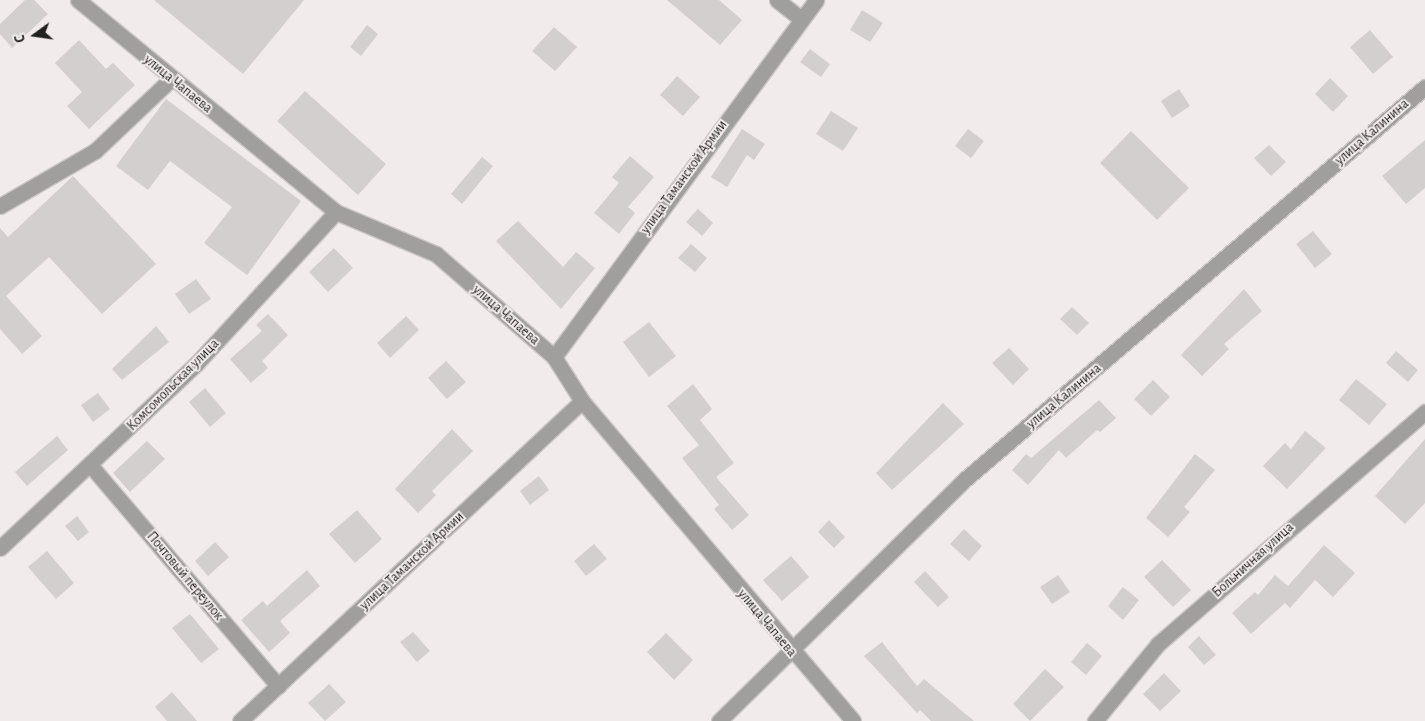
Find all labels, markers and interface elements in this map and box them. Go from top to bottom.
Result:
north arrow [10,10,60,60]
text: С [13,33,28,44]
street label: улица Чапаева [141,51,215,117]
street label: улица Калинина [1332,95,1412,169]
street label: улица Таманской Армии [637,117,731,237]
street label: улица Чапаева [469,281,543,349]
street label: Комсомольская улица [124,336,222,434]
street label: улица Калинина [1023,360,1105,432]
street label: улица Таманской Армии [356,508,468,614]
street label: Больничная улица [1209,519,1297,601]
street label: Почтовый переулок [143,528,227,624]
street label: улица Чапаева [734,586,800,660]

